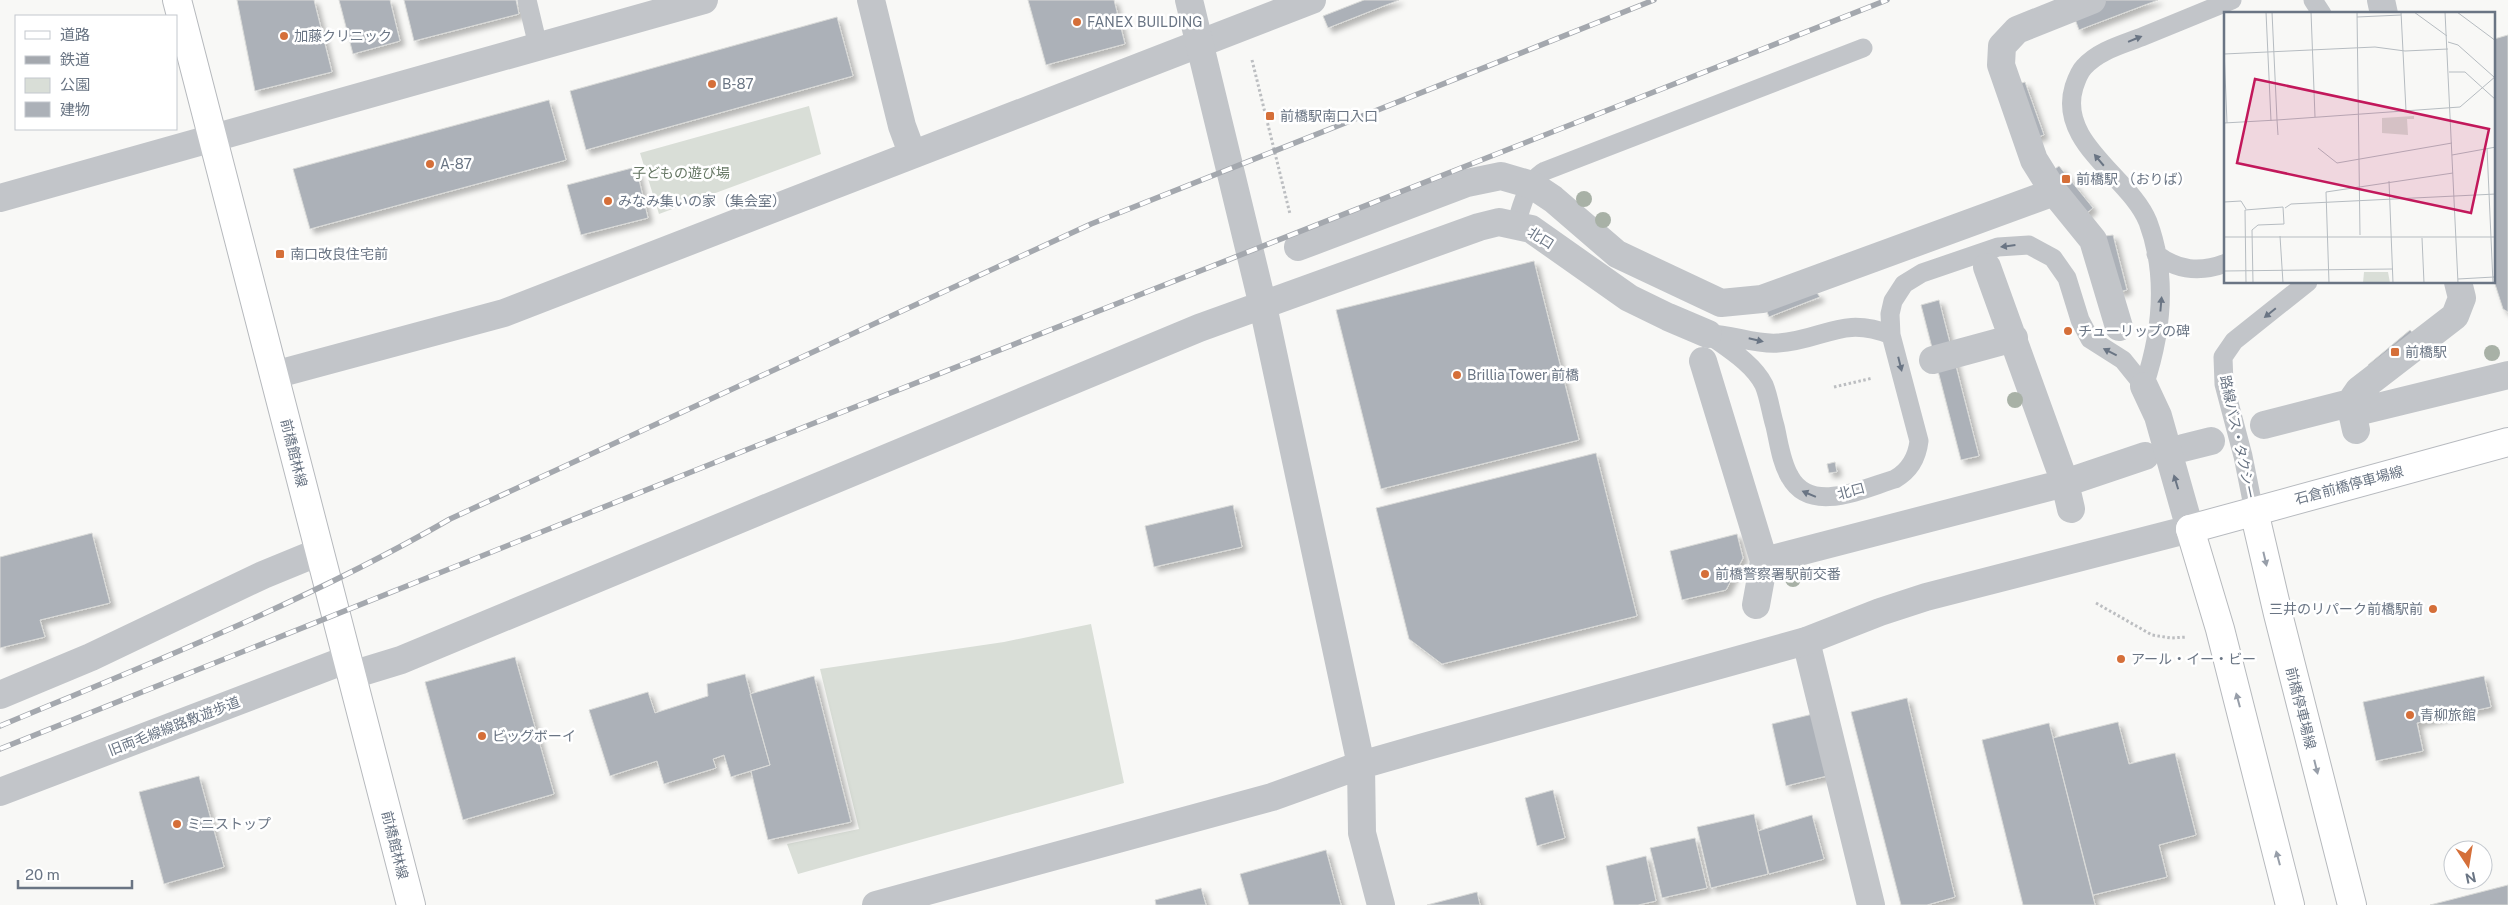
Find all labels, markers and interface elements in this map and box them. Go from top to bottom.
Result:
inset map [2224,12,2496,284]
place label: FANEX BUILDING [1087,14,1203,30]
legend [15,15,178,130]
marker: FANEX BUILDING [1071,16,1083,28]
text: 道路 [60,26,90,43]
place label: 加藤クリニック [294,28,392,44]
marker: 加藤クリニック [278,30,290,42]
one-way arrow [2128,35,2143,42]
text: 鉄道 [60,51,90,68]
text: 公園 [60,76,90,93]
place label: B-87 [722,76,754,92]
marker: B-87 [706,78,718,90]
text: 建物 [60,101,90,118]
place label: 前橋駅南口入口 [1280,108,1378,124]
marker: 前橋駅南口入口 [1264,110,1276,122]
one-way arrow [2093,154,2104,167]
place label: A-87 [440,156,472,172]
marker: A-87 [424,158,436,170]
park label: 子どもの遊び場 [632,165,730,181]
place label: 前橋駅 （おりば） [2076,171,2191,187]
marker: 前橋駅 （おりば） [2060,173,2072,185]
place label: みなみ集いの家（集会室） [618,193,786,209]
marker: みなみ集いの家（集会室） [602,195,614,207]
street label: 北口 [1525,224,1557,252]
one-way arrow [2000,242,2016,250]
place label: 南口改良住宅前 [290,246,388,262]
marker: 南口改良住宅前 [274,248,286,260]
one-way arrow [2157,296,2165,312]
one-way arrow [2263,308,2277,318]
place label: チューリップの碑 [2078,323,2190,339]
marker: チューリップの碑 [2062,325,2074,337]
one-way arrow [1749,337,1765,345]
place label: 前橋駅 [2405,344,2447,360]
marker: 前橋駅 [2389,346,2401,358]
one-way arrow [2103,348,2117,356]
one-way arrow [1896,357,1904,372]
place label: Brillia Tower 前橋 [1467,367,1579,383]
marker: Brillia Tower 前橋 [1451,369,1463,381]
street label: 路線バス・タクシー [2217,374,2259,500]
street label: 前橋館林線 [278,417,310,489]
street label: 石倉前橋停車場線 [2293,463,2405,507]
one-way arrow [2172,475,2180,490]
street label: 北口 [1835,480,1867,502]
one-way arrow [1802,489,1816,497]
one-way arrow [2261,551,2269,566]
place label: 前橋警察署駅前交番 [1715,566,1841,582]
marker: 前橋警察署駅前交番 [1699,568,1711,580]
place label: 三井のリパーク前橋駅前 [2269,601,2423,617]
marker: 三井のリパーク前橋駅前 [2427,603,2439,615]
place label: アール・イー・ビー [2131,651,2256,667]
marker: アール・イー・ビー [2115,653,2127,665]
street label: 前橋停車場線 [2283,665,2319,751]
street label: 旧両毛線線路敷遊歩道 [106,693,242,759]
one-way arrow [2233,693,2241,708]
place label: 青柳旅館 [2420,707,2476,723]
marker: 青柳旅館 [2404,709,2416,721]
place label: ビッグボーイ [492,728,576,744]
marker: ビッグボーイ [476,730,488,742]
one-way arrow [2312,760,2320,775]
street label: 前橋館林線 [379,809,411,881]
place label: ミニストップ [187,816,271,832]
marker: ミニストップ [171,818,183,830]
north arrow [2443,840,2493,890]
one-way arrow [2274,850,2282,865]
scale bar [18,858,131,890]
text: 20 m [25,866,60,883]
text: N [2464,869,2478,887]

